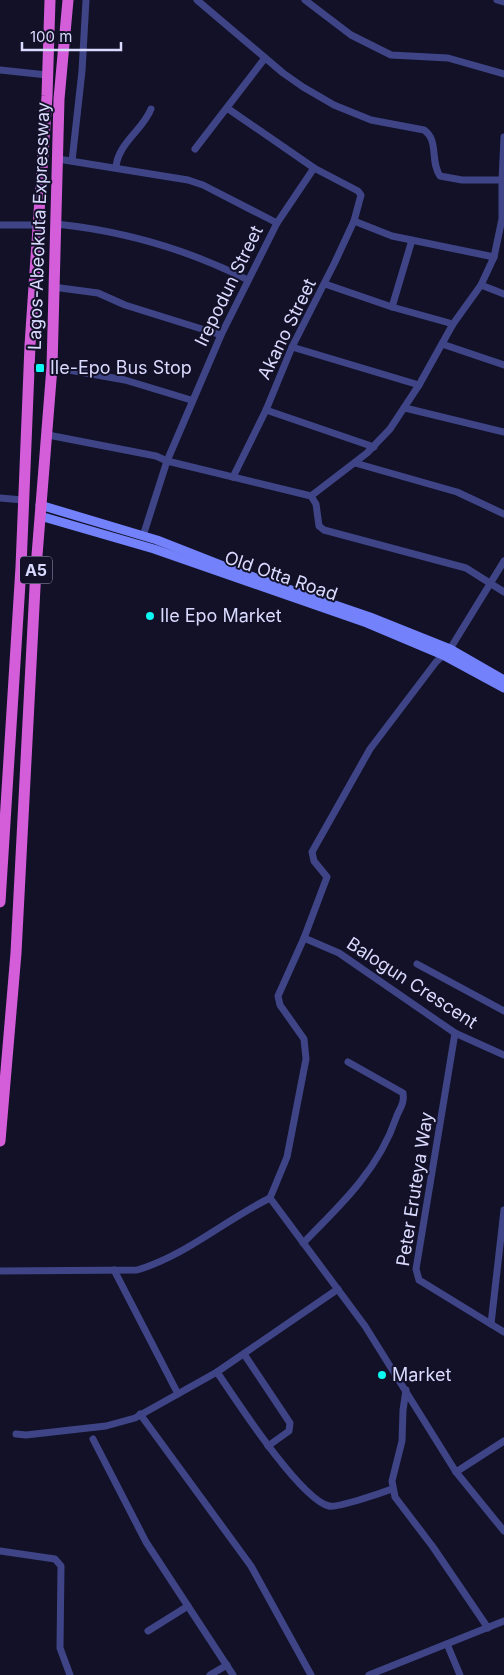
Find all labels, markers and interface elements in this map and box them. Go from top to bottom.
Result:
scale bar [22,20,121,52]
text: 100 m [30,27,72,46]
street label: Lagos-Abeokuta Expressway [24,102,53,350]
street label: Irepodun Street [190,222,267,350]
street label: Akano Street [253,275,320,383]
place label: Ile-Epo Bus Stop [50,357,192,378]
marker: Ile-Epo Bus Stop [34,362,46,374]
street label: Old Otta Road [222,546,340,605]
road number: A5 [20,556,52,584]
place label: Ile Epo Market [160,605,282,626]
marker: Ile Epo Market [144,610,156,622]
street label: Balogun Crescent [343,933,482,1033]
street label: Peter Eruteya Way [392,1110,437,1268]
place label: Market [392,1364,451,1385]
marker: Market [376,1369,388,1381]

